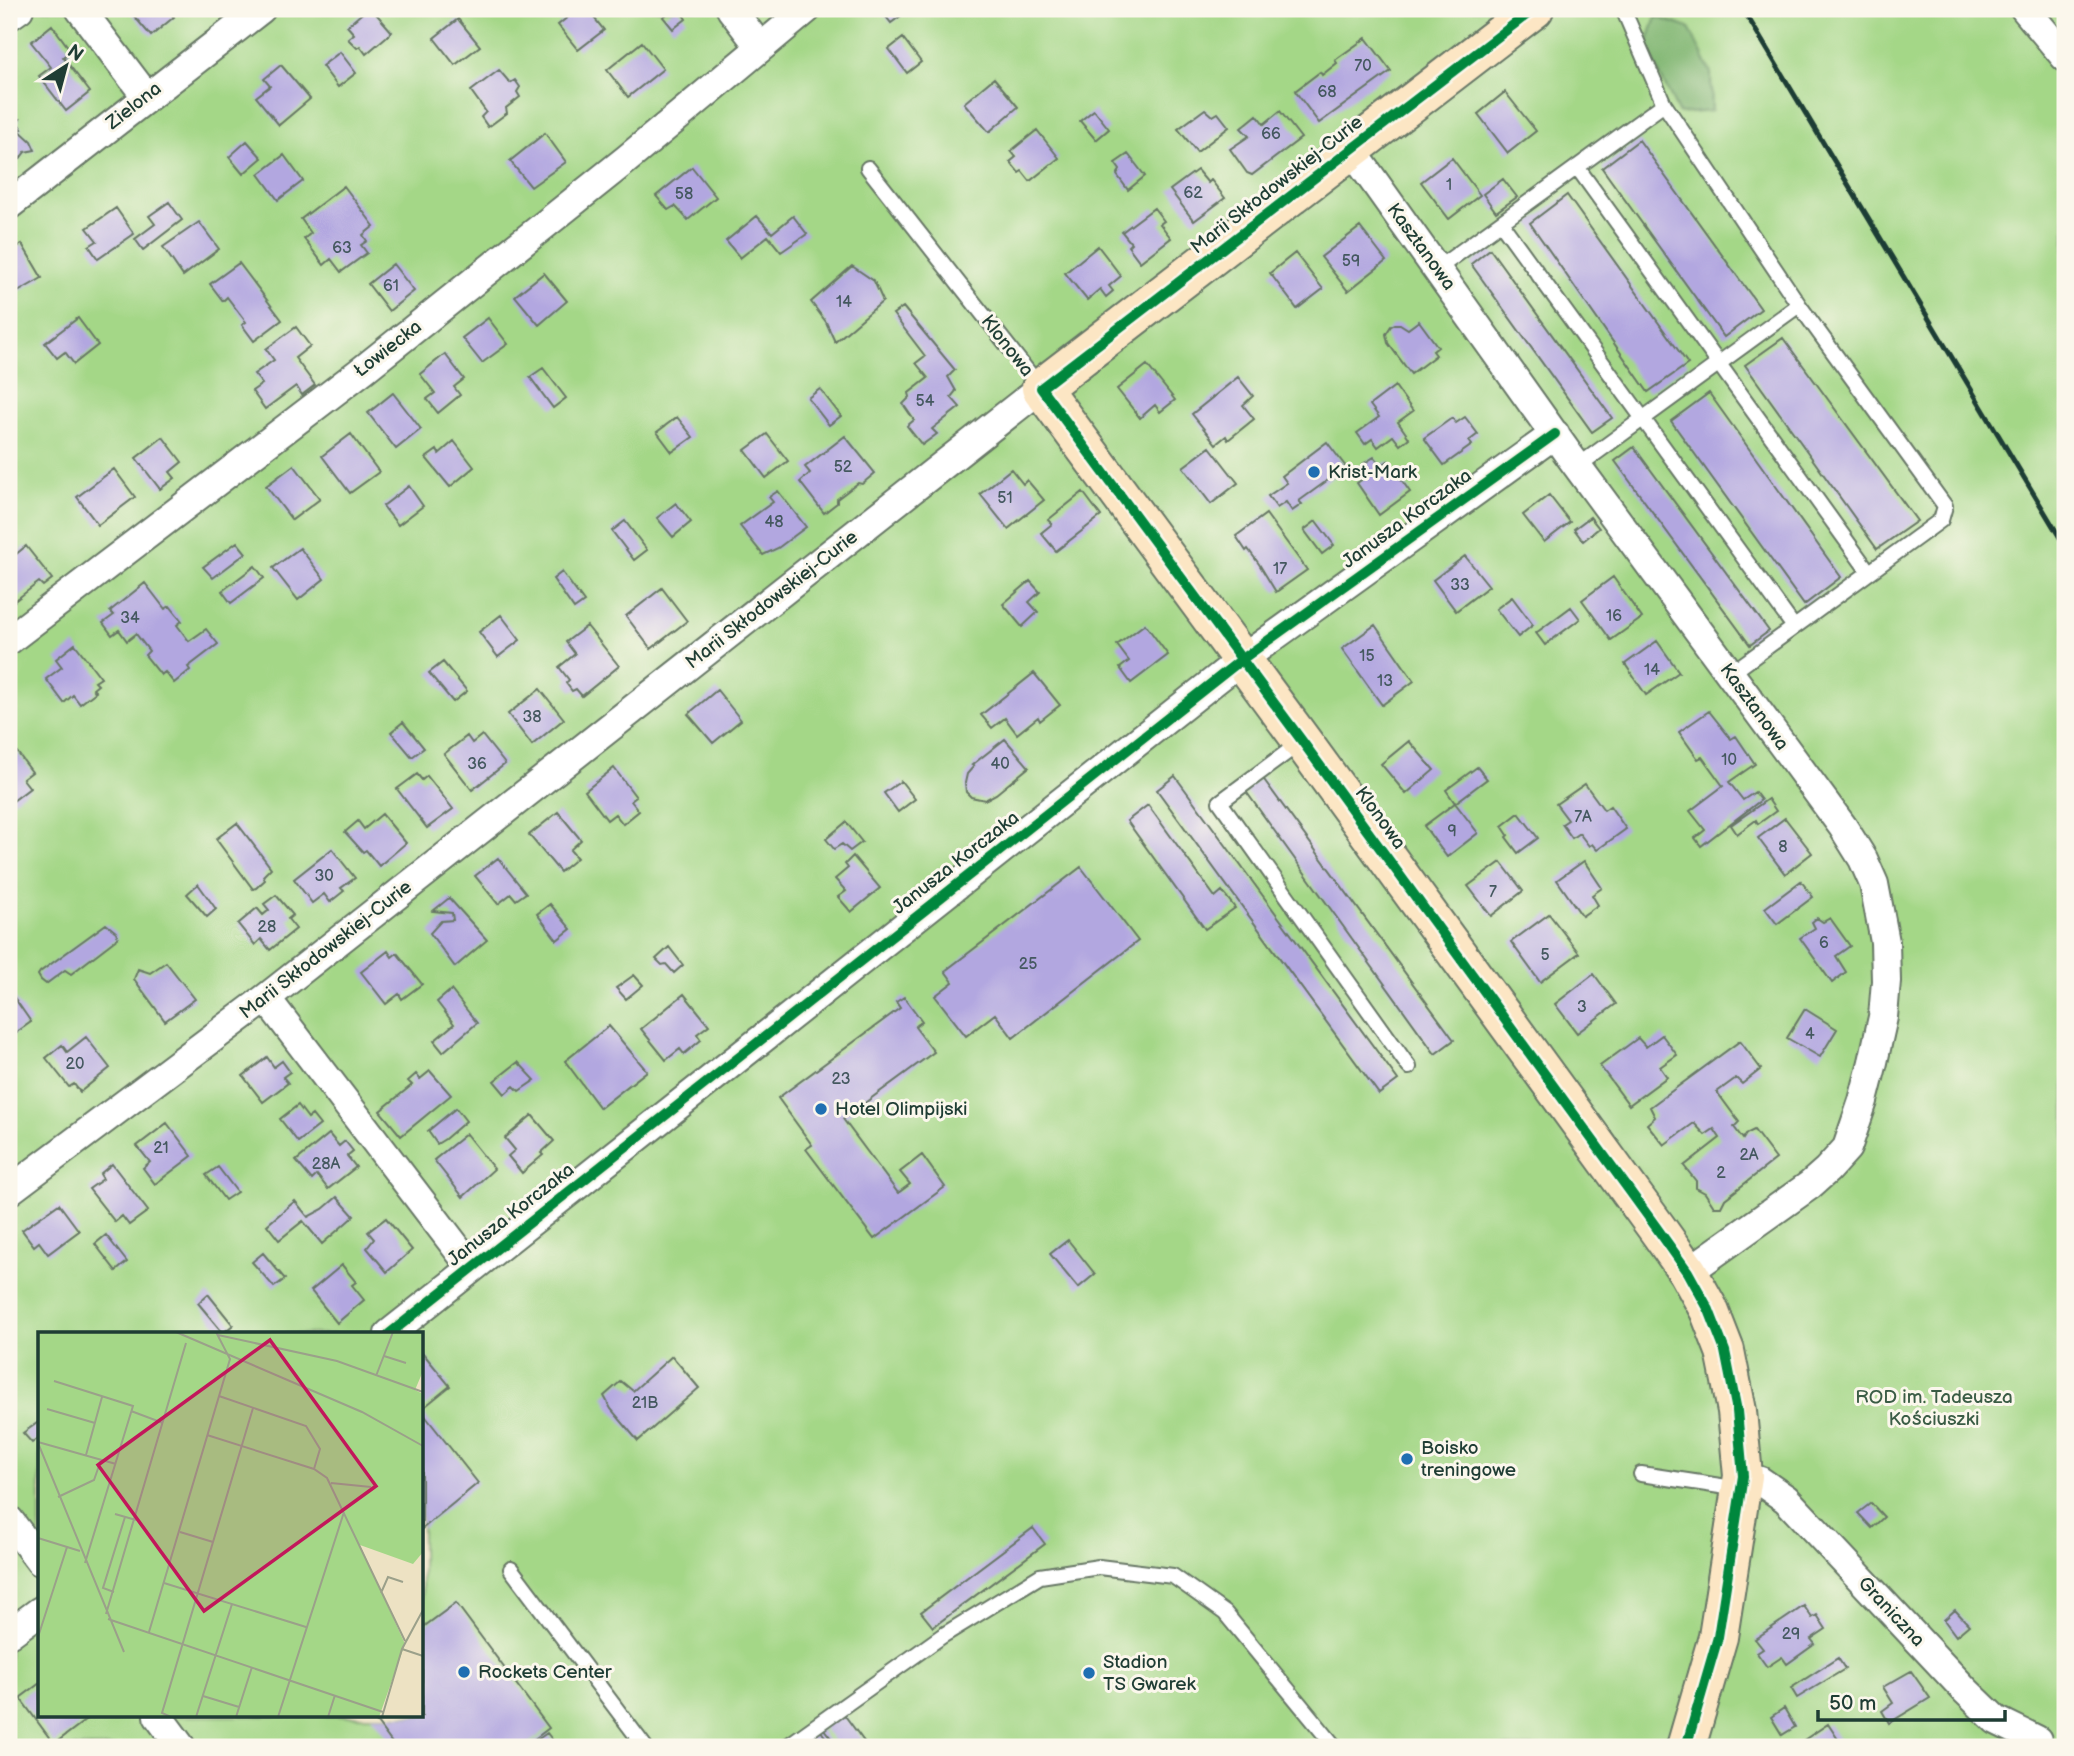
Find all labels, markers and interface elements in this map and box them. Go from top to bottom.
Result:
north arrow [32,32,102,102]
text: N [63,40,88,67]
house number: 70 [1354,57,1372,76]
street label: Zielona [101,77,166,135]
house number: 68 [1317,83,1337,102]
street label: Marii Skłodowskiej-Curie [1186,111,1368,259]
house number: 66 [1261,125,1281,144]
house number: 1 [1446,176,1452,195]
house number: 62 [1183,184,1203,203]
house number: 58 [675,185,693,204]
street label: Kasztanowa [1382,199,1460,295]
house number: 63 [332,239,352,258]
house number: 59 [1342,252,1360,271]
house number: 61 [383,277,399,296]
house number: 14 [836,293,852,312]
street label: Klonowa [976,311,1038,381]
street label: Łowiecka [350,315,426,383]
house number: 54 [916,392,935,411]
house number: 52 [834,458,853,477]
place label: Krist-Mark [1328,461,1418,484]
marker: Krist-Mark [1306,464,1322,480]
street label: Janusza Korczaka [1338,464,1476,574]
house number: 51 [997,489,1013,508]
house number: 48 [764,513,784,532]
street label: Marii Skłodowskiej-Curie [681,526,863,674]
house number: 17 [1273,560,1287,579]
house number: 33 [1450,576,1470,595]
house number: 16 [1606,607,1622,626]
house number: 34 [120,609,140,628]
house number: 15 [1359,647,1375,666]
street label: Kasztanowa [1715,659,1793,755]
house number: 14 [1644,661,1660,680]
house number: 13 [1377,672,1393,691]
house number: 38 [522,708,542,727]
house number: 10 [1721,751,1737,770]
house number: 36 [467,755,487,774]
house number: 40 [990,755,1010,774]
street label: Klonowa [1350,782,1410,854]
street label: Janusza Korczaka [888,806,1024,920]
house number: 7A [1574,808,1592,827]
house number: 9 [1447,822,1457,841]
house number: 8 [1778,838,1788,857]
house number: 30 [314,867,334,886]
street label: Marii Skłodowskiej-Curie [235,876,417,1024]
house number: 7 [1489,883,1497,902]
house number: 28 [258,918,276,937]
house number: 6 [1819,934,1829,953]
house number: 5 [1540,946,1550,965]
house number: 25 [1019,955,1037,974]
house number: 3 [1577,998,1587,1017]
house number: 4 [1805,1025,1815,1044]
house number: 20 [66,1055,84,1074]
house number: 23 [832,1070,851,1089]
place label: Hotel Olimpijski [835,1098,967,1121]
marker: Hotel Olimpijski [813,1101,829,1117]
house number: 21 [153,1139,169,1158]
house number: 2A [1739,1146,1759,1165]
house number: 28A [312,1155,340,1174]
street label: Janusza Korczaka [443,1158,579,1272]
house number: 2 [1716,1164,1726,1183]
inset map [38,1332,424,1718]
park label: ROD im. Tadeusza Kościuszki [1855,1386,2013,1431]
house number: 21B [632,1394,658,1413]
place label: Boisko treningowe [1421,1437,1516,1482]
marker: Boisko treningowe [1399,1451,1415,1467]
street label: Graniczna [1853,1572,1929,1652]
house number: 29 [1782,1625,1800,1644]
place label: Stadion TS Gwarek [1103,1651,1196,1696]
place label: Rockets Center [478,1661,613,1684]
marker: Rockets Center [456,1664,472,1680]
marker: Stadion TS Gwarek [1081,1665,1097,1681]
scale bar [1818,1679,2006,1723]
text: 50 m [1829,1691,1876,1716]

